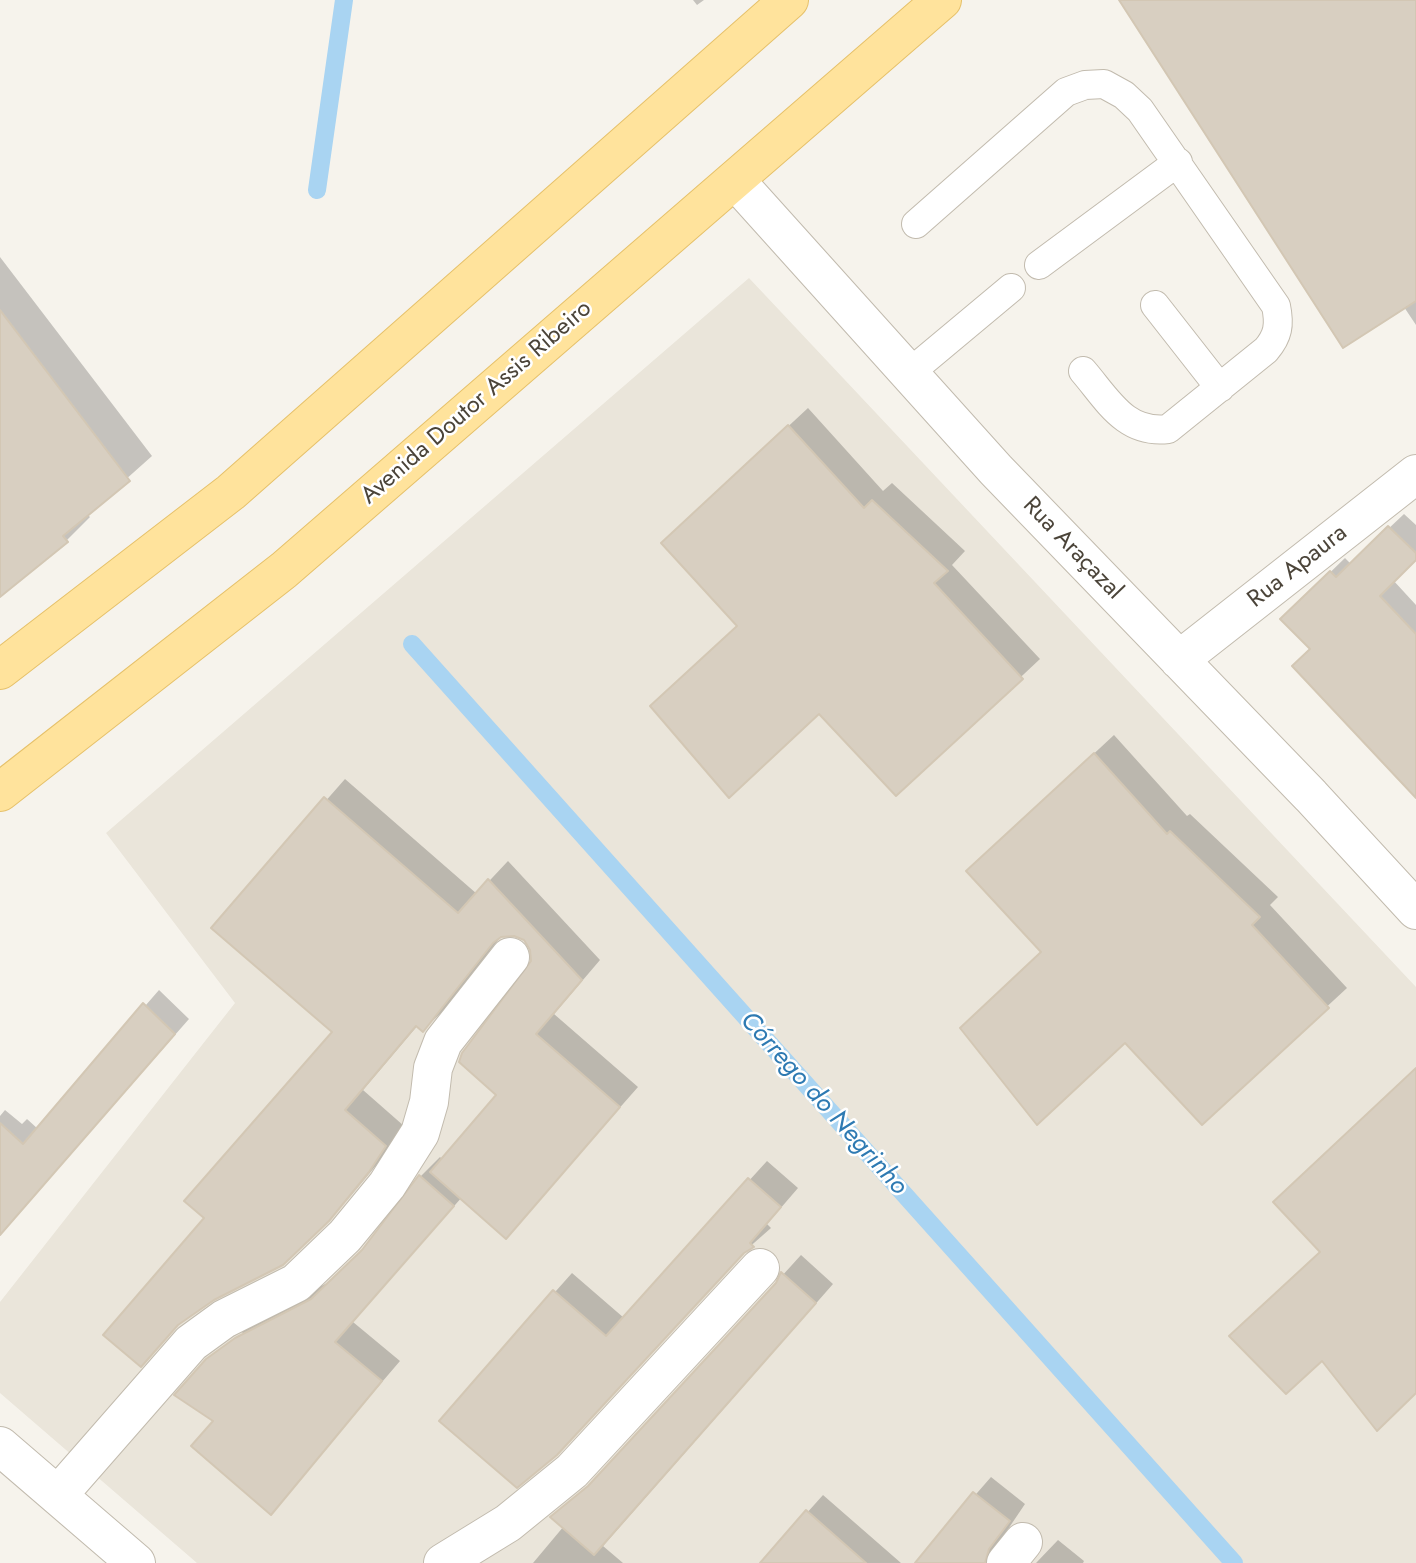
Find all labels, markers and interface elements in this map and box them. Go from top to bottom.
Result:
street label: Avenida Doutor Assis Ribeiro [356,295,598,511]
street label: Rua Araçazal [1016,492,1128,606]
street label: Rua Apaura [1243,519,1353,615]
water label: Córrego do Negrinho [733,1006,913,1202]

